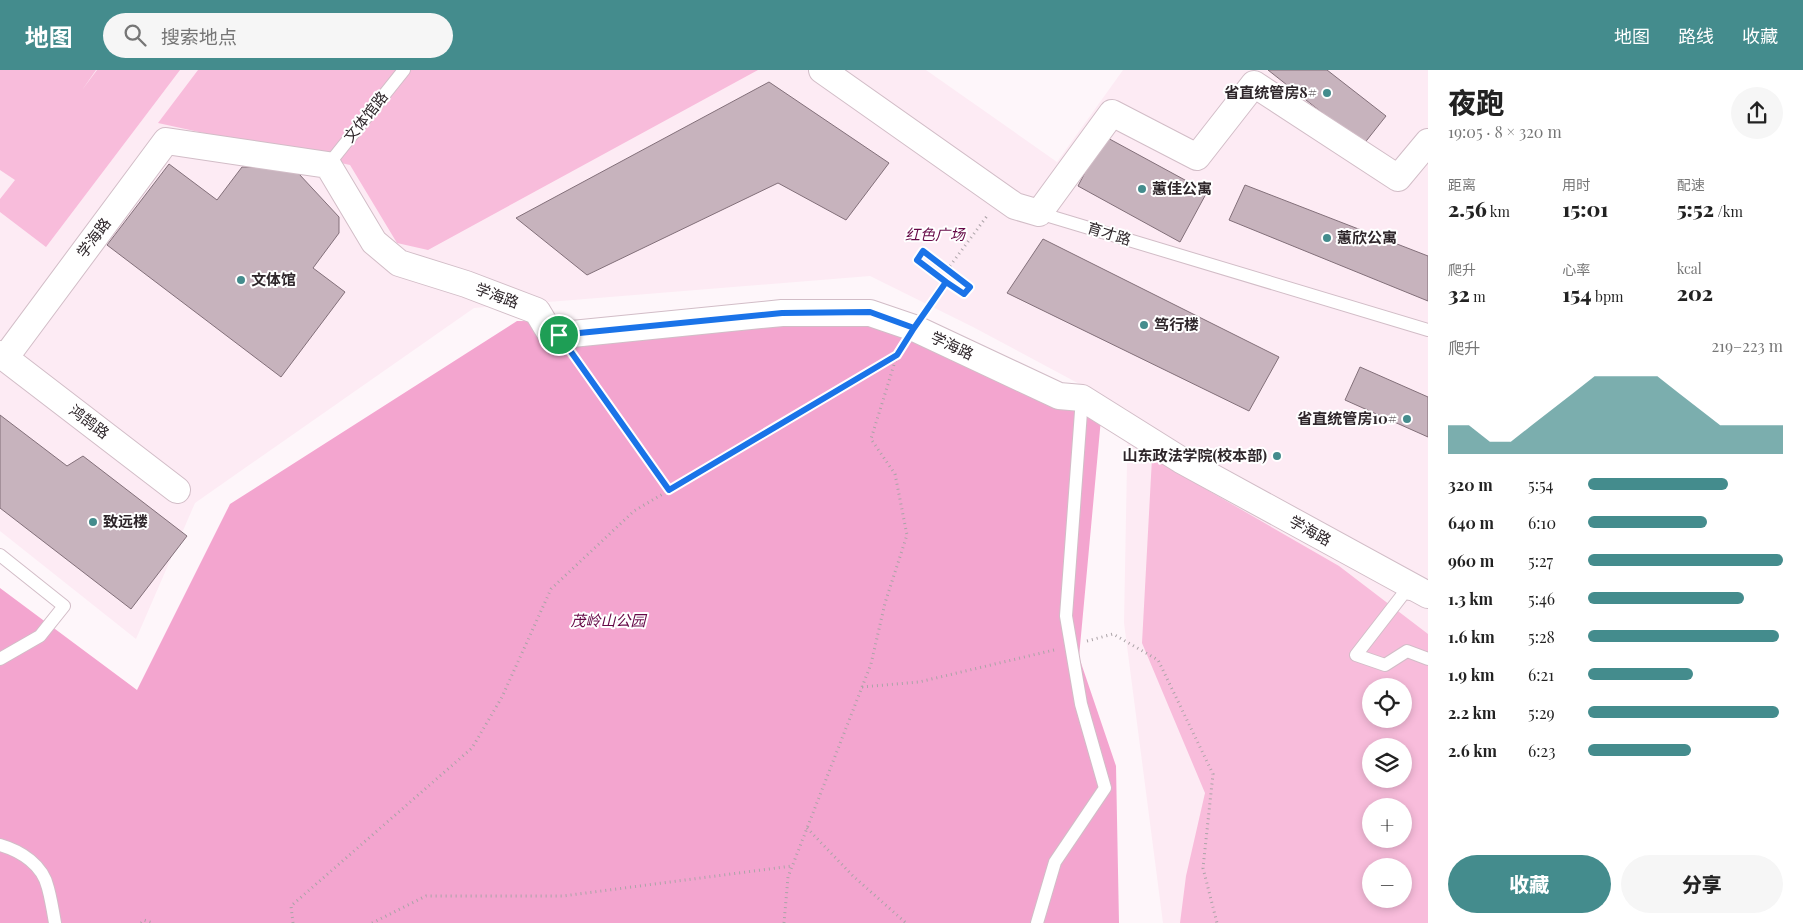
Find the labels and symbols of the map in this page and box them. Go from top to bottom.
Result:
place label: 省直统管房8# [1224,82,1317,102]
street label: 文体馆路 [339,87,392,146]
marker: 省直统管房8# [1321,87,1333,99]
place label: 蕙佳公寓 [1152,178,1212,198]
marker: 蕙佳公寓 [1136,183,1148,195]
street label: 学海路 [72,213,115,261]
street label: 育才路 [1085,217,1134,249]
park label: 红色广场 [905,224,967,244]
place label: 蕙欣公寓 [1337,227,1397,247]
marker: 蕙欣公寓 [1321,232,1333,244]
place label: 文体馆 [251,269,296,289]
marker: 文体馆 [235,274,247,286]
street label: 学海路 [473,278,522,312]
pin [538,314,580,356]
place label: 笃行楼 [1154,314,1199,334]
marker: 笃行楼 [1138,319,1150,331]
street label: 学海路 [928,327,977,364]
street label: 鸿鹄路 [66,400,114,443]
place label: 省直统管房10# [1297,408,1397,428]
marker: 省直统管房10# [1401,413,1413,425]
place label: 山东政法学院(校本部) [1122,445,1267,465]
marker: 山东政法学院(校本部) [1271,450,1283,462]
street label: 学海路 [1286,510,1335,550]
place label: 致远楼 [103,511,148,531]
marker: 致远楼 [87,516,99,528]
park label: 茂岭山公园 [570,610,647,630]

